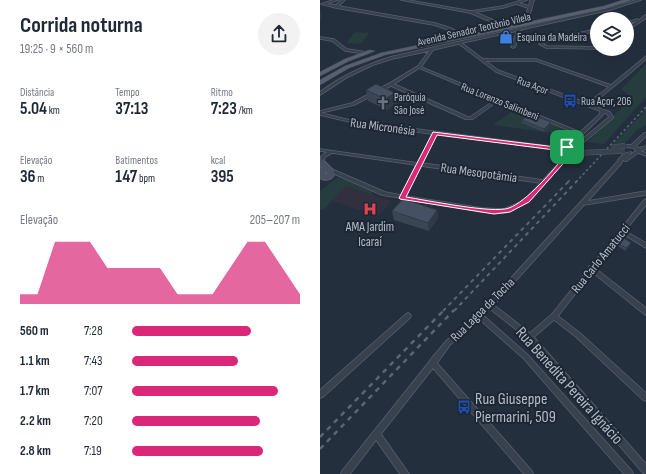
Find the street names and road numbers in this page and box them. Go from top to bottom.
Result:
street label: Avenida Senador Teotônio Vilela [415,10,532,49]
street label: Rua Açor [515,74,550,97]
street label: Rua Lorenzo Salimbeni [459,80,540,123]
street label: Rua Micronésia [349,115,416,139]
street label: Rua Mesopotâmia [440,160,518,186]
street label: Rua Carlo Amatucci [568,221,634,297]
street label: Rua Lagoa da Tocha [447,274,518,345]
street label: Rua Benedita Pereira Ignácio [511,323,627,449]

